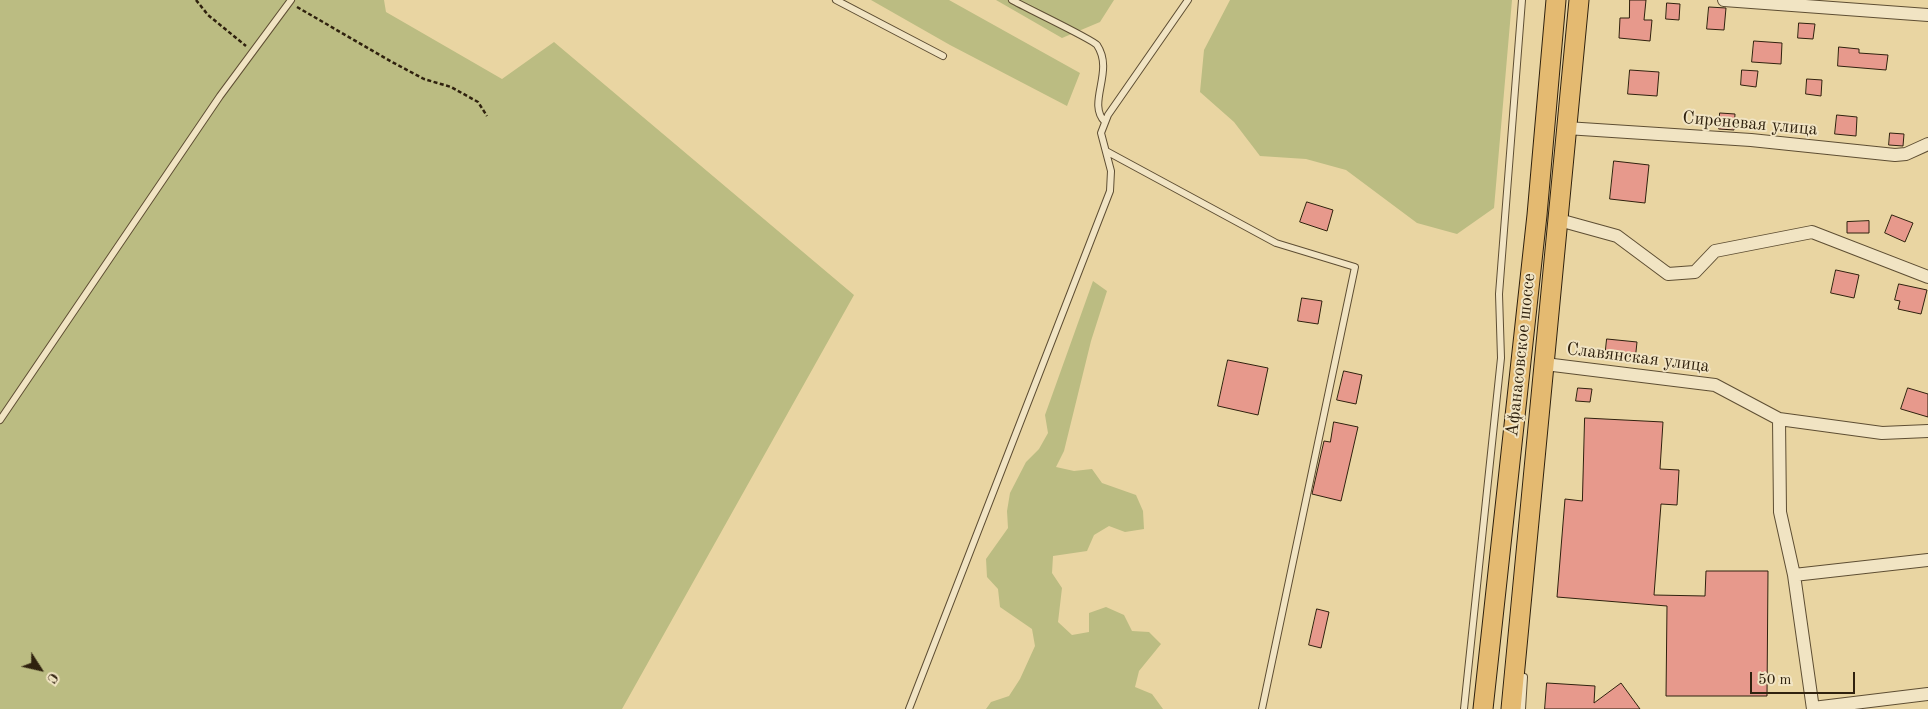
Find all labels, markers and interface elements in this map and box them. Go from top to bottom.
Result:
street label: Сиреневая улица [1682,107,1818,141]
street label: Афанасовское шоссе [1502,272,1540,438]
street label: Славянская улица [1565,338,1711,378]
north arrow [15,644,65,694]
scale bar [1753,662,1858,694]
text: С [44,670,61,685]
text: 50 m [1758,673,1792,688]

